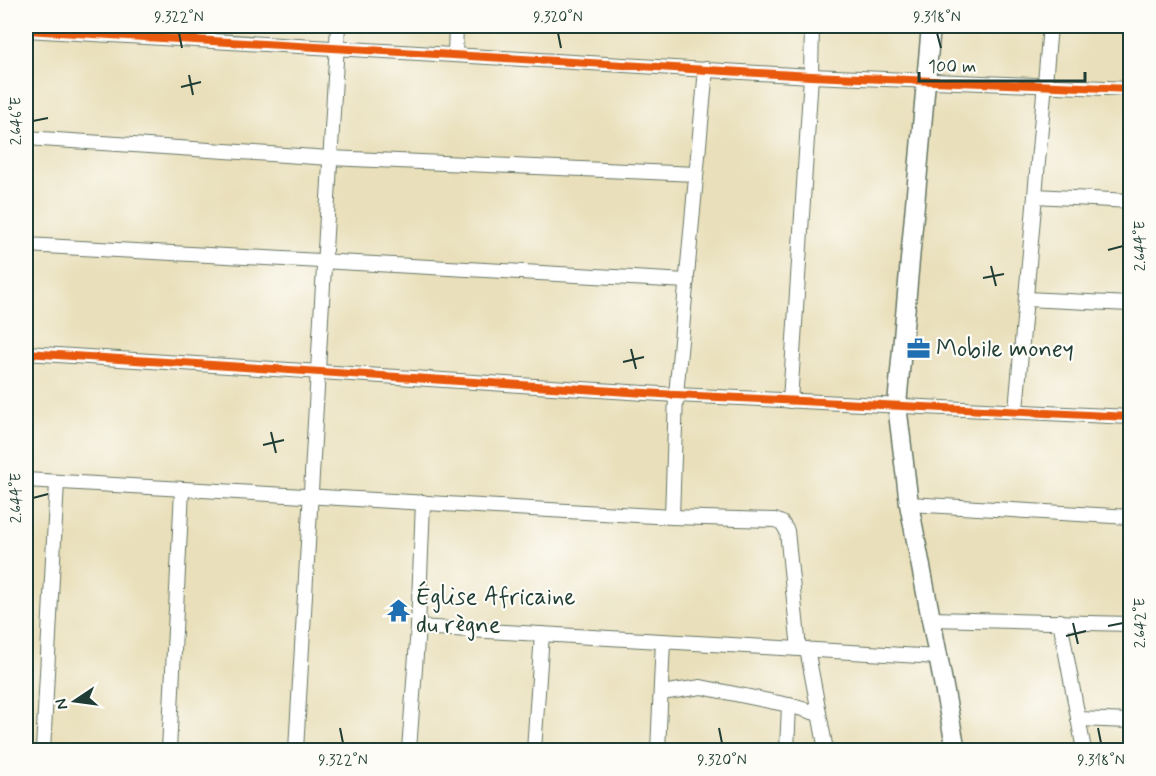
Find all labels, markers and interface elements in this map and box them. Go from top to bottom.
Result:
text: 9.322°N [154,8,204,28]
text: 9.320°N [533,8,583,28]
text: 9.318°N [913,8,961,28]
scale bar [919,45,1086,83]
text: 100 m [928,55,976,79]
text: 2.646°E [7,96,27,145]
text: 2.644°E [1131,221,1151,271]
place label: Mobile money [936,334,1074,365]
office icon: Mobile money [905,335,931,361]
text: 2.644°E [7,473,27,523]
place label: Église Africaine du règne [416,580,576,641]
temple icon: Église Africaine du règne [385,597,411,623]
text: 2.642°E [1131,598,1151,648]
north arrow [45,671,105,731]
text: N [50,696,73,712]
text: 9.322°N [318,751,368,771]
text: 9.320°N [697,751,747,771]
text: 9.318°N [1077,751,1125,771]

